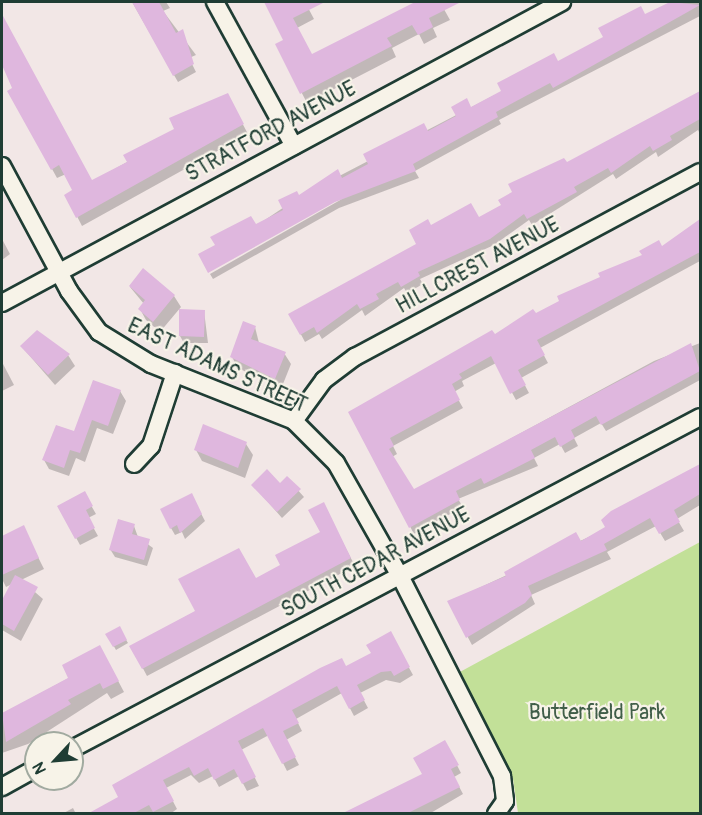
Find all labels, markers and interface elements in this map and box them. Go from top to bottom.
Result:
street label: STRATFORD AVENUE [181,76,361,188]
street label: HILLCREST AVENUE [392,212,564,320]
street label: EAST ADAMS STREET [123,313,311,419]
street label: SOUTH CEDAR AVENUE [277,503,475,623]
park label: Butterfield Park [529,700,665,726]
north arrow [24,731,84,791]
text: N [28,759,51,777]

